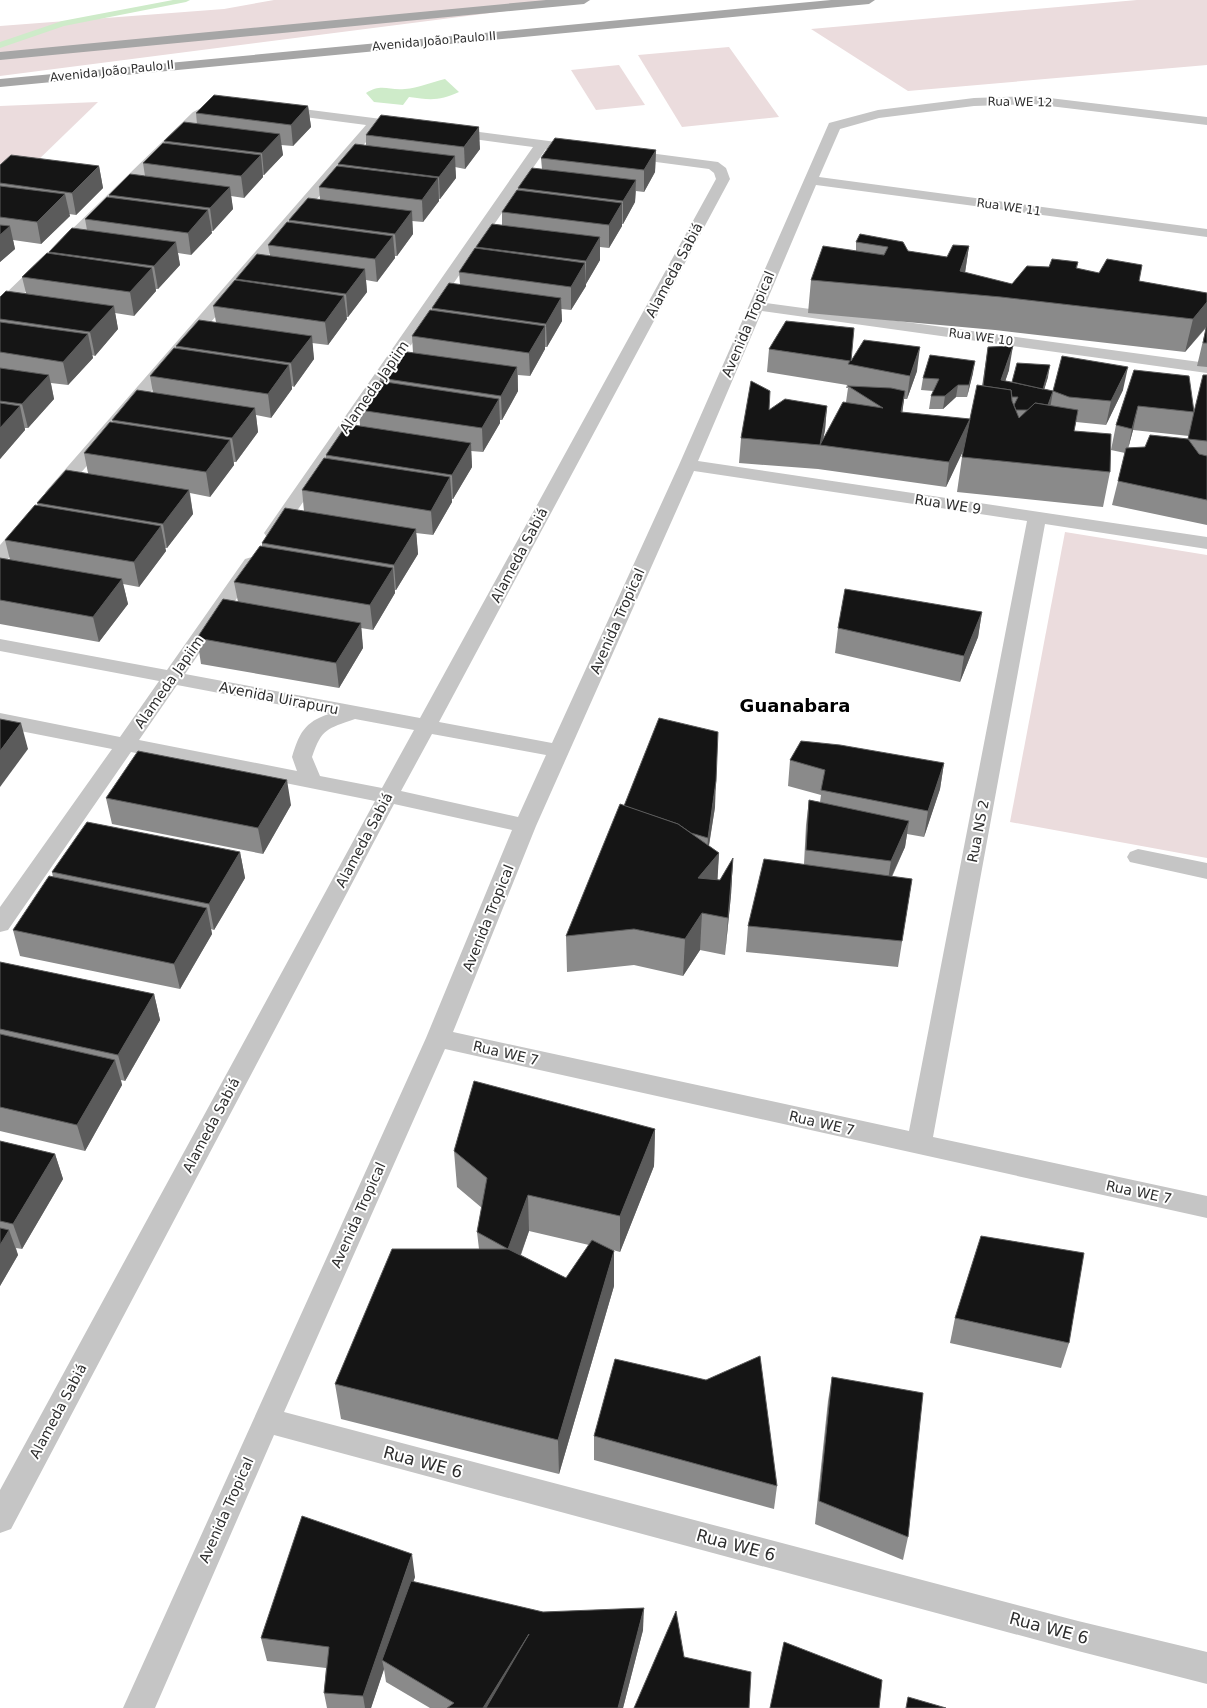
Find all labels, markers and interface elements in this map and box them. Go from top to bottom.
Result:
street label: Avenida João Paulo II [371,29,497,53]
street label: Avenida João Paulo II [49,58,175,84]
street label: Rua WE 12 [987,94,1053,110]
street label: Rua WE 11 [976,196,1042,218]
street label: Alameda Sabiá [642,220,706,320]
street label: Avenida Tropical [718,268,778,380]
street label: Rua WE 10 [948,326,1014,348]
street label: Alameda Japiim [336,338,412,436]
street label: Rua WE 9 [914,491,982,517]
street label: Alameda Sabiá [487,505,551,605]
street label: Avenida Tropical [587,566,647,676]
street label: Alameda Japiim [131,633,207,731]
street label: Avenida Uirapuru [218,679,340,717]
district label: Guanabara [740,695,850,716]
street label: Alameda Sabiá [332,790,396,890]
street label: Rua NS 2 [964,798,992,864]
street label: Avenida Tropical [459,862,517,974]
street label: Rua WE 7 [472,1038,540,1068]
street label: Alameda Sabiá [179,1075,243,1175]
street label: Rua WE 7 [788,1108,856,1138]
street label: Avenida Tropical [328,1160,388,1270]
street label: Rua WE 7 [1105,1177,1173,1207]
street label: Alameda Sabiá [26,1361,90,1461]
street label: Rua WE 6 [381,1442,465,1482]
street label: Avenida Tropical [196,1455,256,1565]
street label: Rua WE 6 [694,1525,778,1565]
street label: Rua WE 6 [1007,1608,1091,1648]

